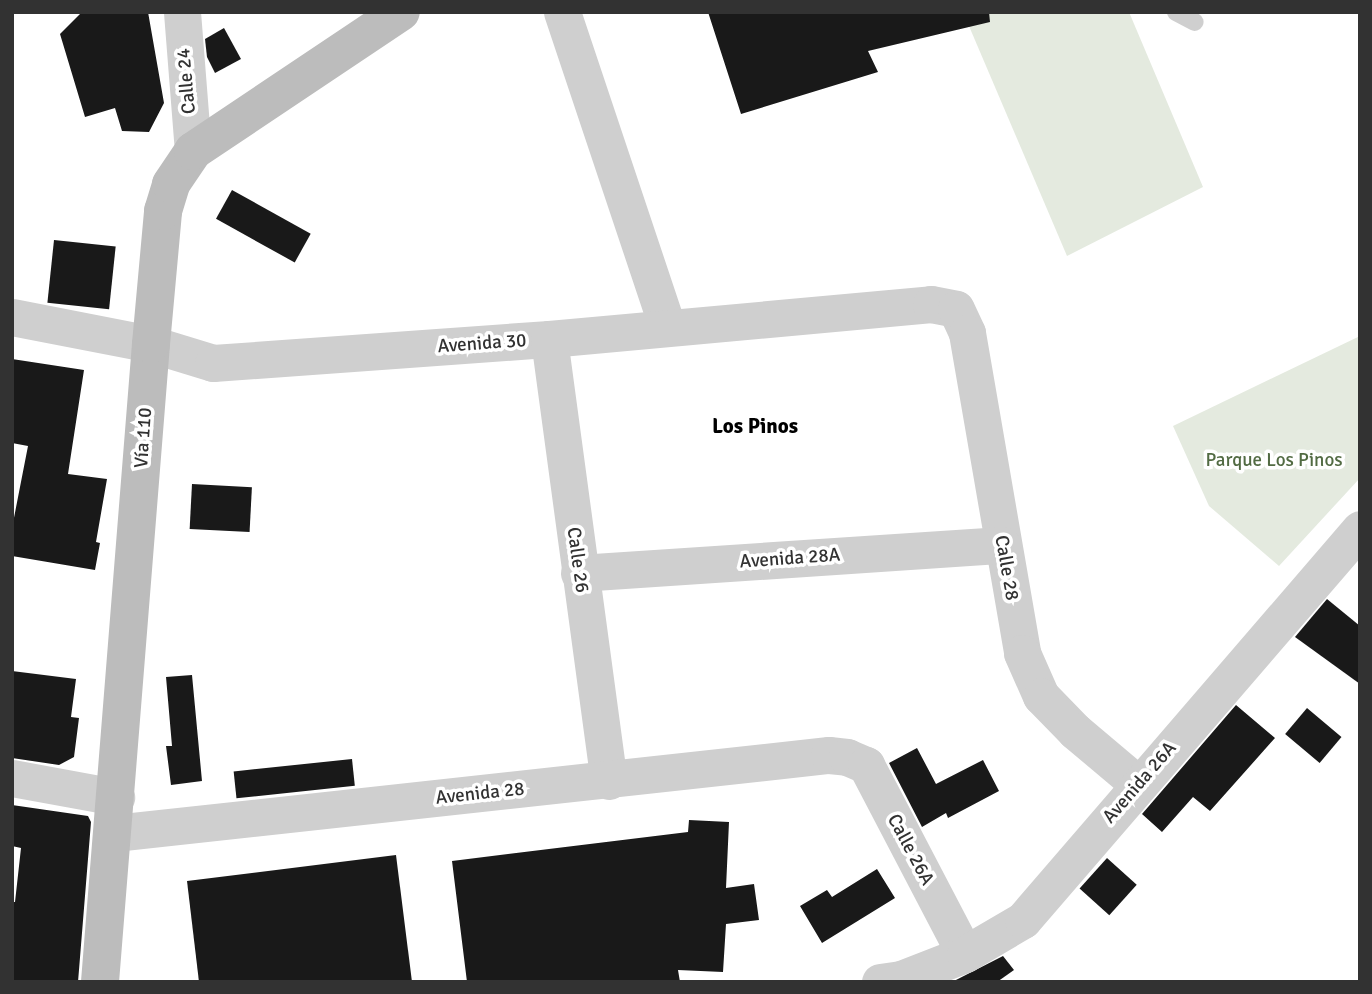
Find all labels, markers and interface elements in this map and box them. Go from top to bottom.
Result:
street label: Calle 24 [173,47,201,115]
street label: Avenida 30 [437,330,527,358]
street label: Vía 110 [131,407,157,469]
district label: Los Pinos [712,413,798,439]
park label: Parque Los Pinos [1205,450,1343,472]
street label: Calle 26 [561,526,593,594]
street label: Calle 28 [989,534,1023,602]
street label: Avenida 28A [739,544,841,574]
street label: Avenida 26A [1098,738,1182,828]
street label: Avenida 28 [434,778,526,810]
street label: Calle 26A [882,810,938,890]

